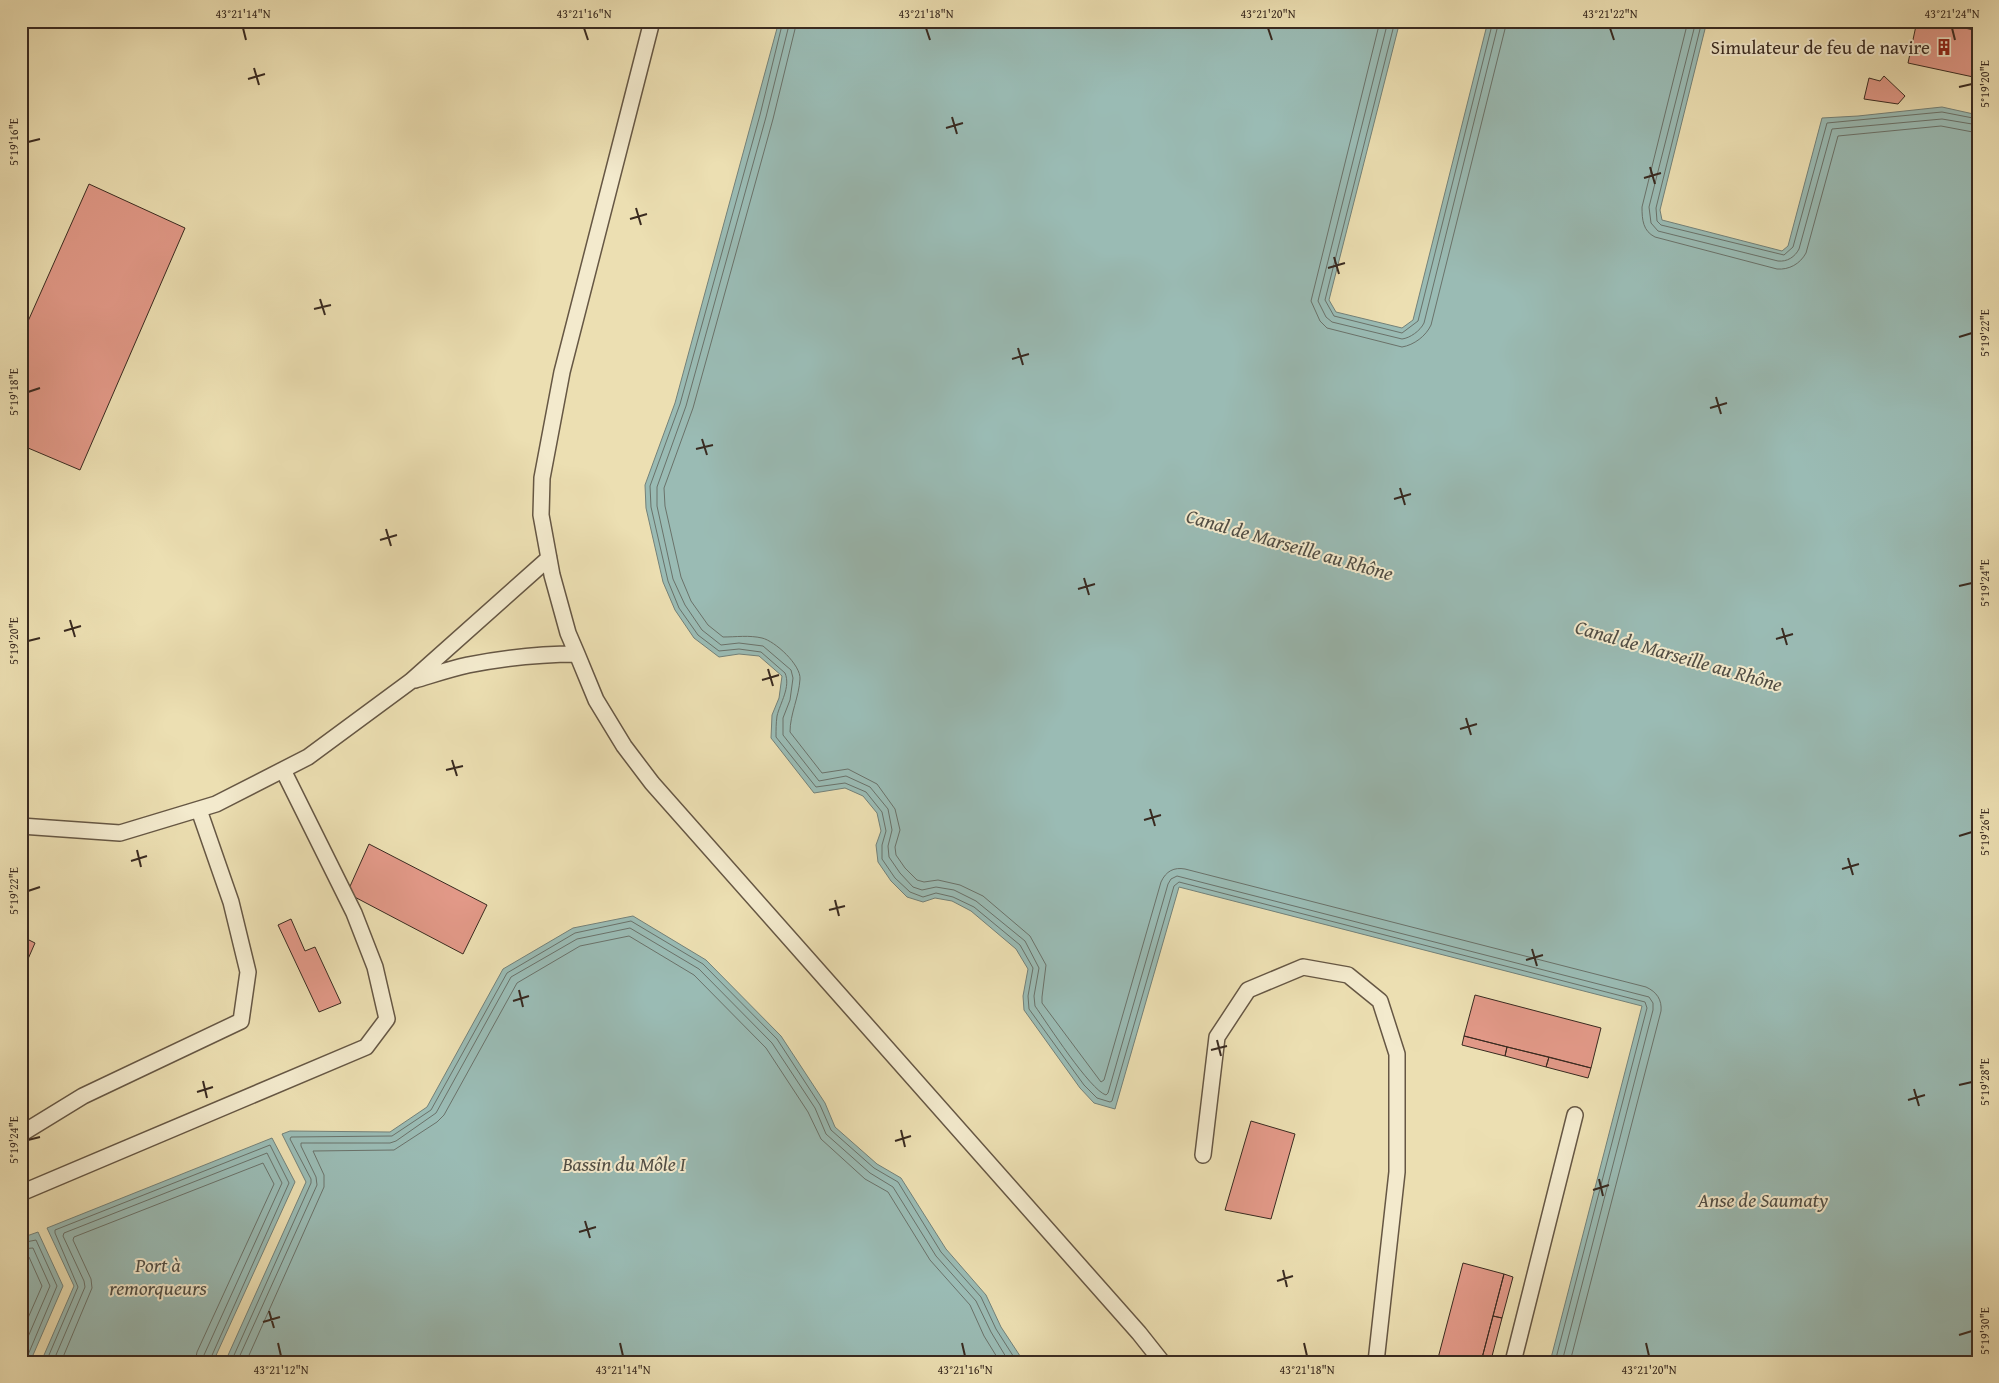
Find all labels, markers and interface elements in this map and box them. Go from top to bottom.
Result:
text: 43°21'14"N [215,5,271,22]
text: 43°21'16"N [556,5,612,22]
text: 43°21'18"N [898,5,954,22]
text: 43°21'20"N [1240,5,1296,22]
text: 43°21'22"N [1582,5,1638,22]
text: 43°21'24"N [1924,5,1980,22]
place label: Simulateur de feu de navire [1711,33,1930,61]
building icon: Simulateur de feu de navire [1934,37,1954,57]
text: 5°19'20"E [1976,60,1993,108]
text: 5°19'16"E [5,118,22,166]
text: 5°19'22"E [1976,309,1993,357]
text: 5°19'18"E [5,368,22,416]
water label: Canal de Marseille au Rhône [1183,501,1397,587]
text: 5°19'24"E [1976,559,1993,607]
water label: Canal de Marseille au Rhône [1572,612,1786,698]
text: 5°19'20"E [5,617,22,665]
text: 5°19'26"E [1976,808,1993,856]
text: 5°19'22"E [5,867,22,915]
text: 5°19'28"E [1976,1058,1993,1106]
text: 5°19'24"E [5,1116,22,1164]
water label: Bassin du Môle I [561,1149,687,1178]
water label: Anse de Saumaty [1697,1185,1828,1214]
water label: Port à remorqueurs [109,1250,208,1302]
text: 5°19'30"E [1976,1307,1993,1355]
text: 43°21'12"N [253,1361,309,1378]
text: 43°21'14"N [595,1361,651,1378]
text: 43°21'16"N [937,1361,993,1378]
text: 43°21'18"N [1279,1361,1335,1378]
text: 43°21'20"N [1621,1361,1677,1378]

